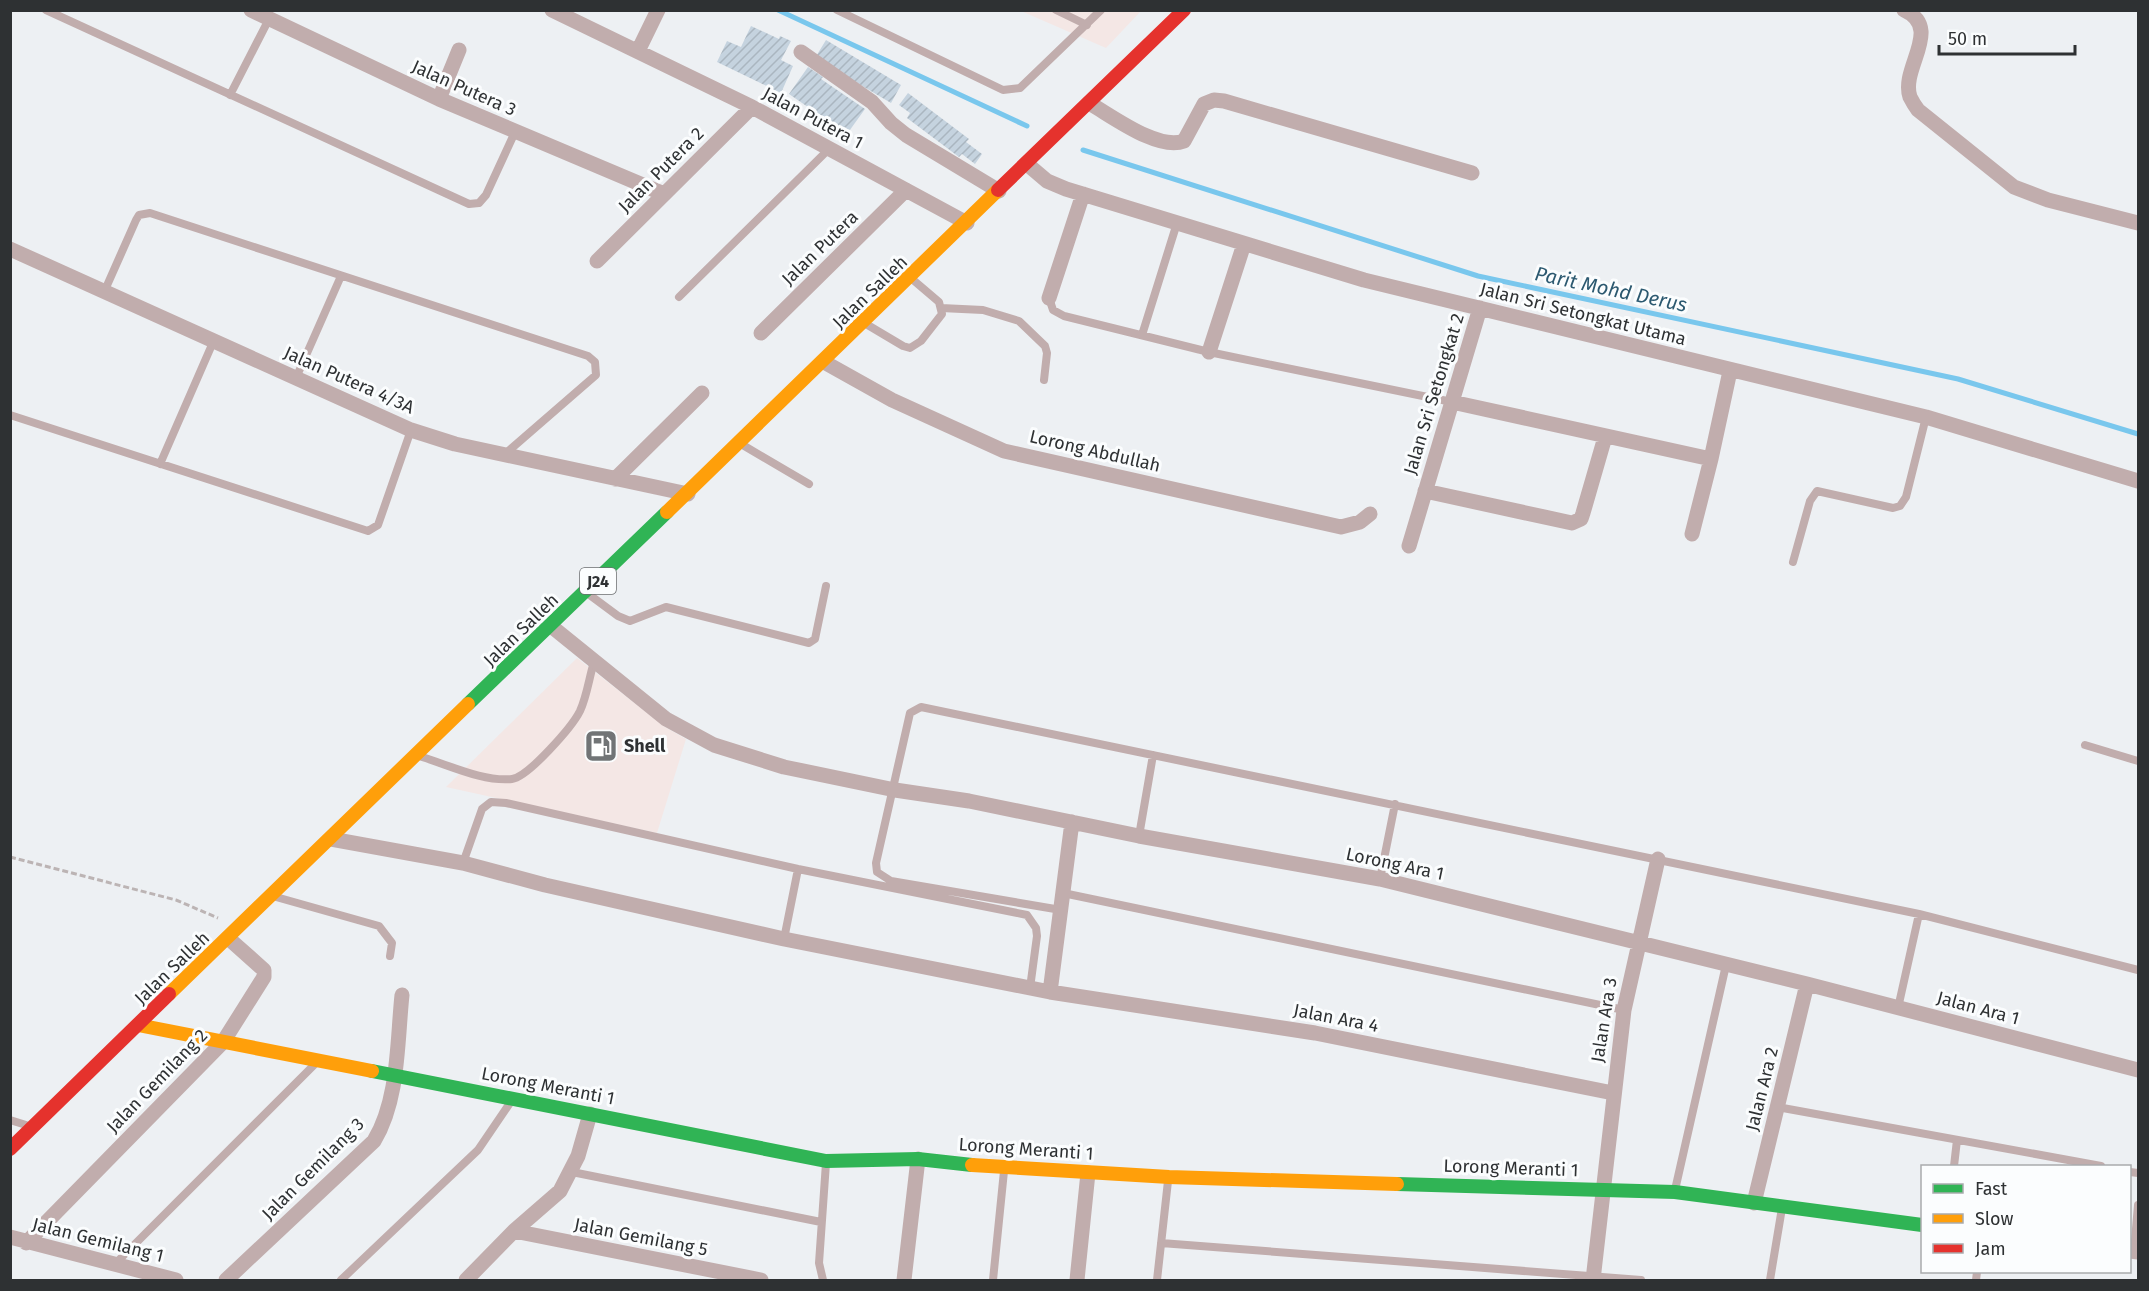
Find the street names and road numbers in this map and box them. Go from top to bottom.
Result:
street label: Jalan Putera 3 [408,55,520,121]
street label: Jalan Putera 1 [759,82,867,154]
street label: Jalan Putera 2 [614,123,708,217]
street label: Jalan Putera [777,206,863,290]
street label: Jalan Salleh [828,251,912,333]
street label: Jalan Sri Setongkat Utama [1478,278,1688,350]
street label: Jalan Sri Setongkat 2 [1399,311,1469,477]
street label: Jalan Putera 4/3A [281,341,418,419]
street label: Lorong Abdullah [1027,425,1163,477]
road number: J24 [580,568,616,594]
street label: Jalan Salleh [479,589,563,671]
street label: Lorong Ara 1 [1344,843,1446,885]
street label: Jalan Salleh [130,927,214,1009]
street label: Jalan Ara 3 [1586,976,1622,1064]
street label: Jalan Ara 1 [1934,986,2022,1030]
street label: Jalan Ara 4 [1292,999,1381,1037]
street label: Jalan Gemilang 2 [102,1025,212,1137]
street label: Jalan Ara 2 [1741,1045,1783,1133]
street label: Lorong Meranti 1 [480,1062,616,1110]
street label: Jalan Gemilang 3 [257,1113,369,1225]
street label: Lorong Meranti 1 [958,1133,1094,1165]
street label: Lorong Meranti 1 [1443,1155,1579,1181]
street label: Jalan Gemilang 1 [30,1213,166,1267]
street label: Jalan Gemilang 5 [572,1213,710,1261]

